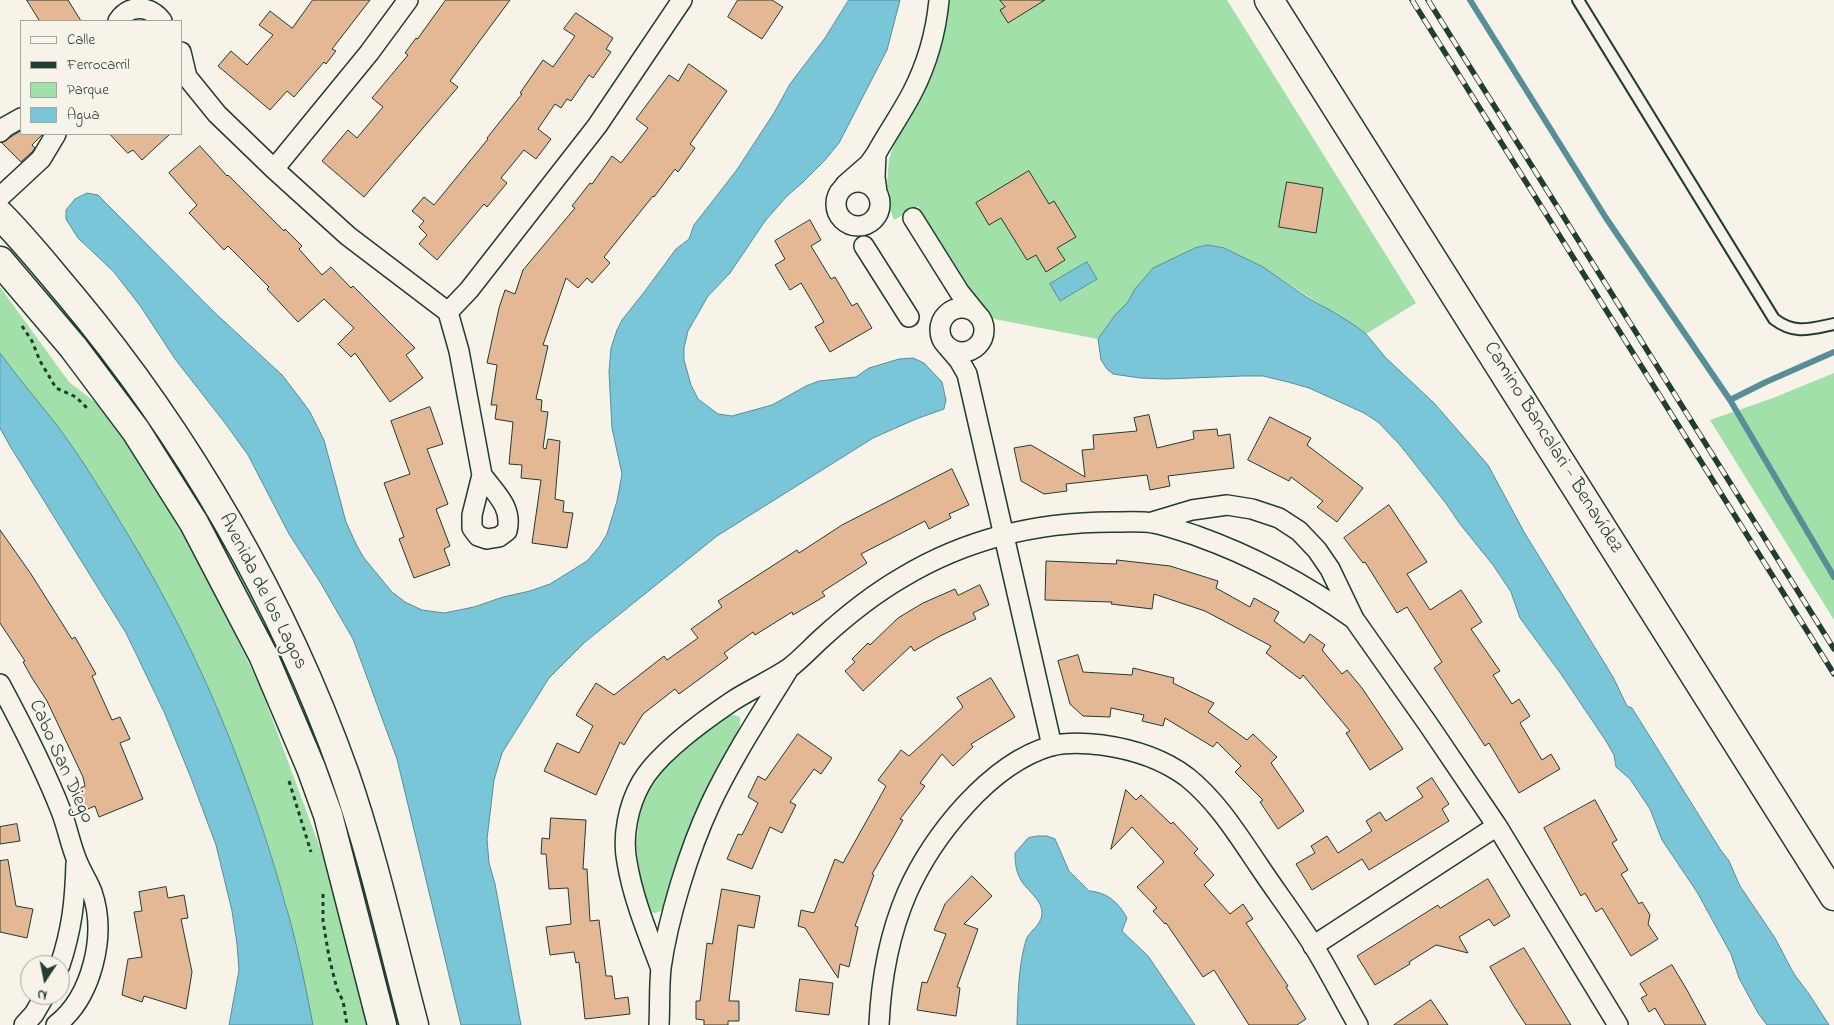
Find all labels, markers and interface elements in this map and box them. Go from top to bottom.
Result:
legend [20,20,182,135]
text: Calle [67,29,95,51]
text: Ferrocarril [67,54,130,76]
text: Parque [67,79,109,101]
text: Agua [67,104,100,126]
street label: Camino Bancalari - Benavídez [1477,338,1627,558]
street label: Avenida de los Lagos [212,510,312,674]
street label: Cabo San Diego [22,696,98,828]
north arrow [20,955,70,1005]
text: N [36,983,49,1005]

